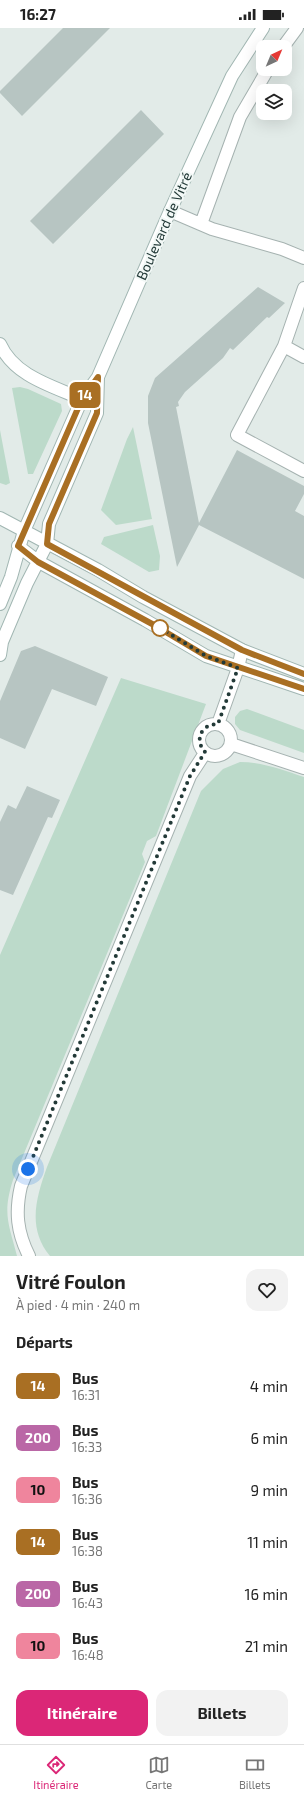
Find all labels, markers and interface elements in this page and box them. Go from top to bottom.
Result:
text: 16:27 [20,5,56,23]
north arrow [256,40,292,76]
map controls [256,40,292,120]
button: layers [256,84,292,120]
street label: Boulevard de Vitré [132,169,195,282]
line badge: 14 [67,382,103,408]
text: 14 [78,386,92,403]
unlabelled marker [151,619,169,637]
your location [18,1159,38,1179]
button: heart [246,1269,288,1311]
text: Vitré Foulon [16,1270,126,1293]
text: À pied · 4 min · 240 m [16,1297,140,1313]
text: Départs [16,1333,73,1351]
text: Bus [72,1369,98,1387]
text: 14 [31,1377,45,1394]
text: 4 min [250,1377,288,1395]
text: 16:31 [72,1387,100,1403]
text: Bus [72,1421,98,1439]
text: 200 [25,1429,51,1446]
text: 6 min [250,1429,288,1447]
text: 16:33 [72,1439,102,1455]
text: Bus [72,1473,98,1491]
text: 10 [31,1481,45,1498]
text: 9 min [250,1481,288,1499]
text: 16:36 [72,1491,102,1507]
text: Bus [72,1525,98,1543]
text: 14 [31,1533,45,1550]
text: 11 min [247,1533,288,1551]
text: 16:38 [72,1543,103,1559]
text: Bus [72,1577,98,1595]
text: 200 [25,1585,51,1602]
text: 16 min [245,1585,288,1603]
text: 16:43 [72,1595,103,1611]
text: Bus [72,1629,98,1647]
text: 10 [31,1637,45,1654]
text: 21 min [245,1637,288,1655]
text: 16:48 [72,1647,104,1663]
button: Itinéraire [16,1690,148,1736]
button: Billets [156,1690,288,1736]
tab: Itinéraire [33,1754,79,1791]
tab: Carte [145,1754,172,1791]
tab: Billets [239,1754,271,1791]

